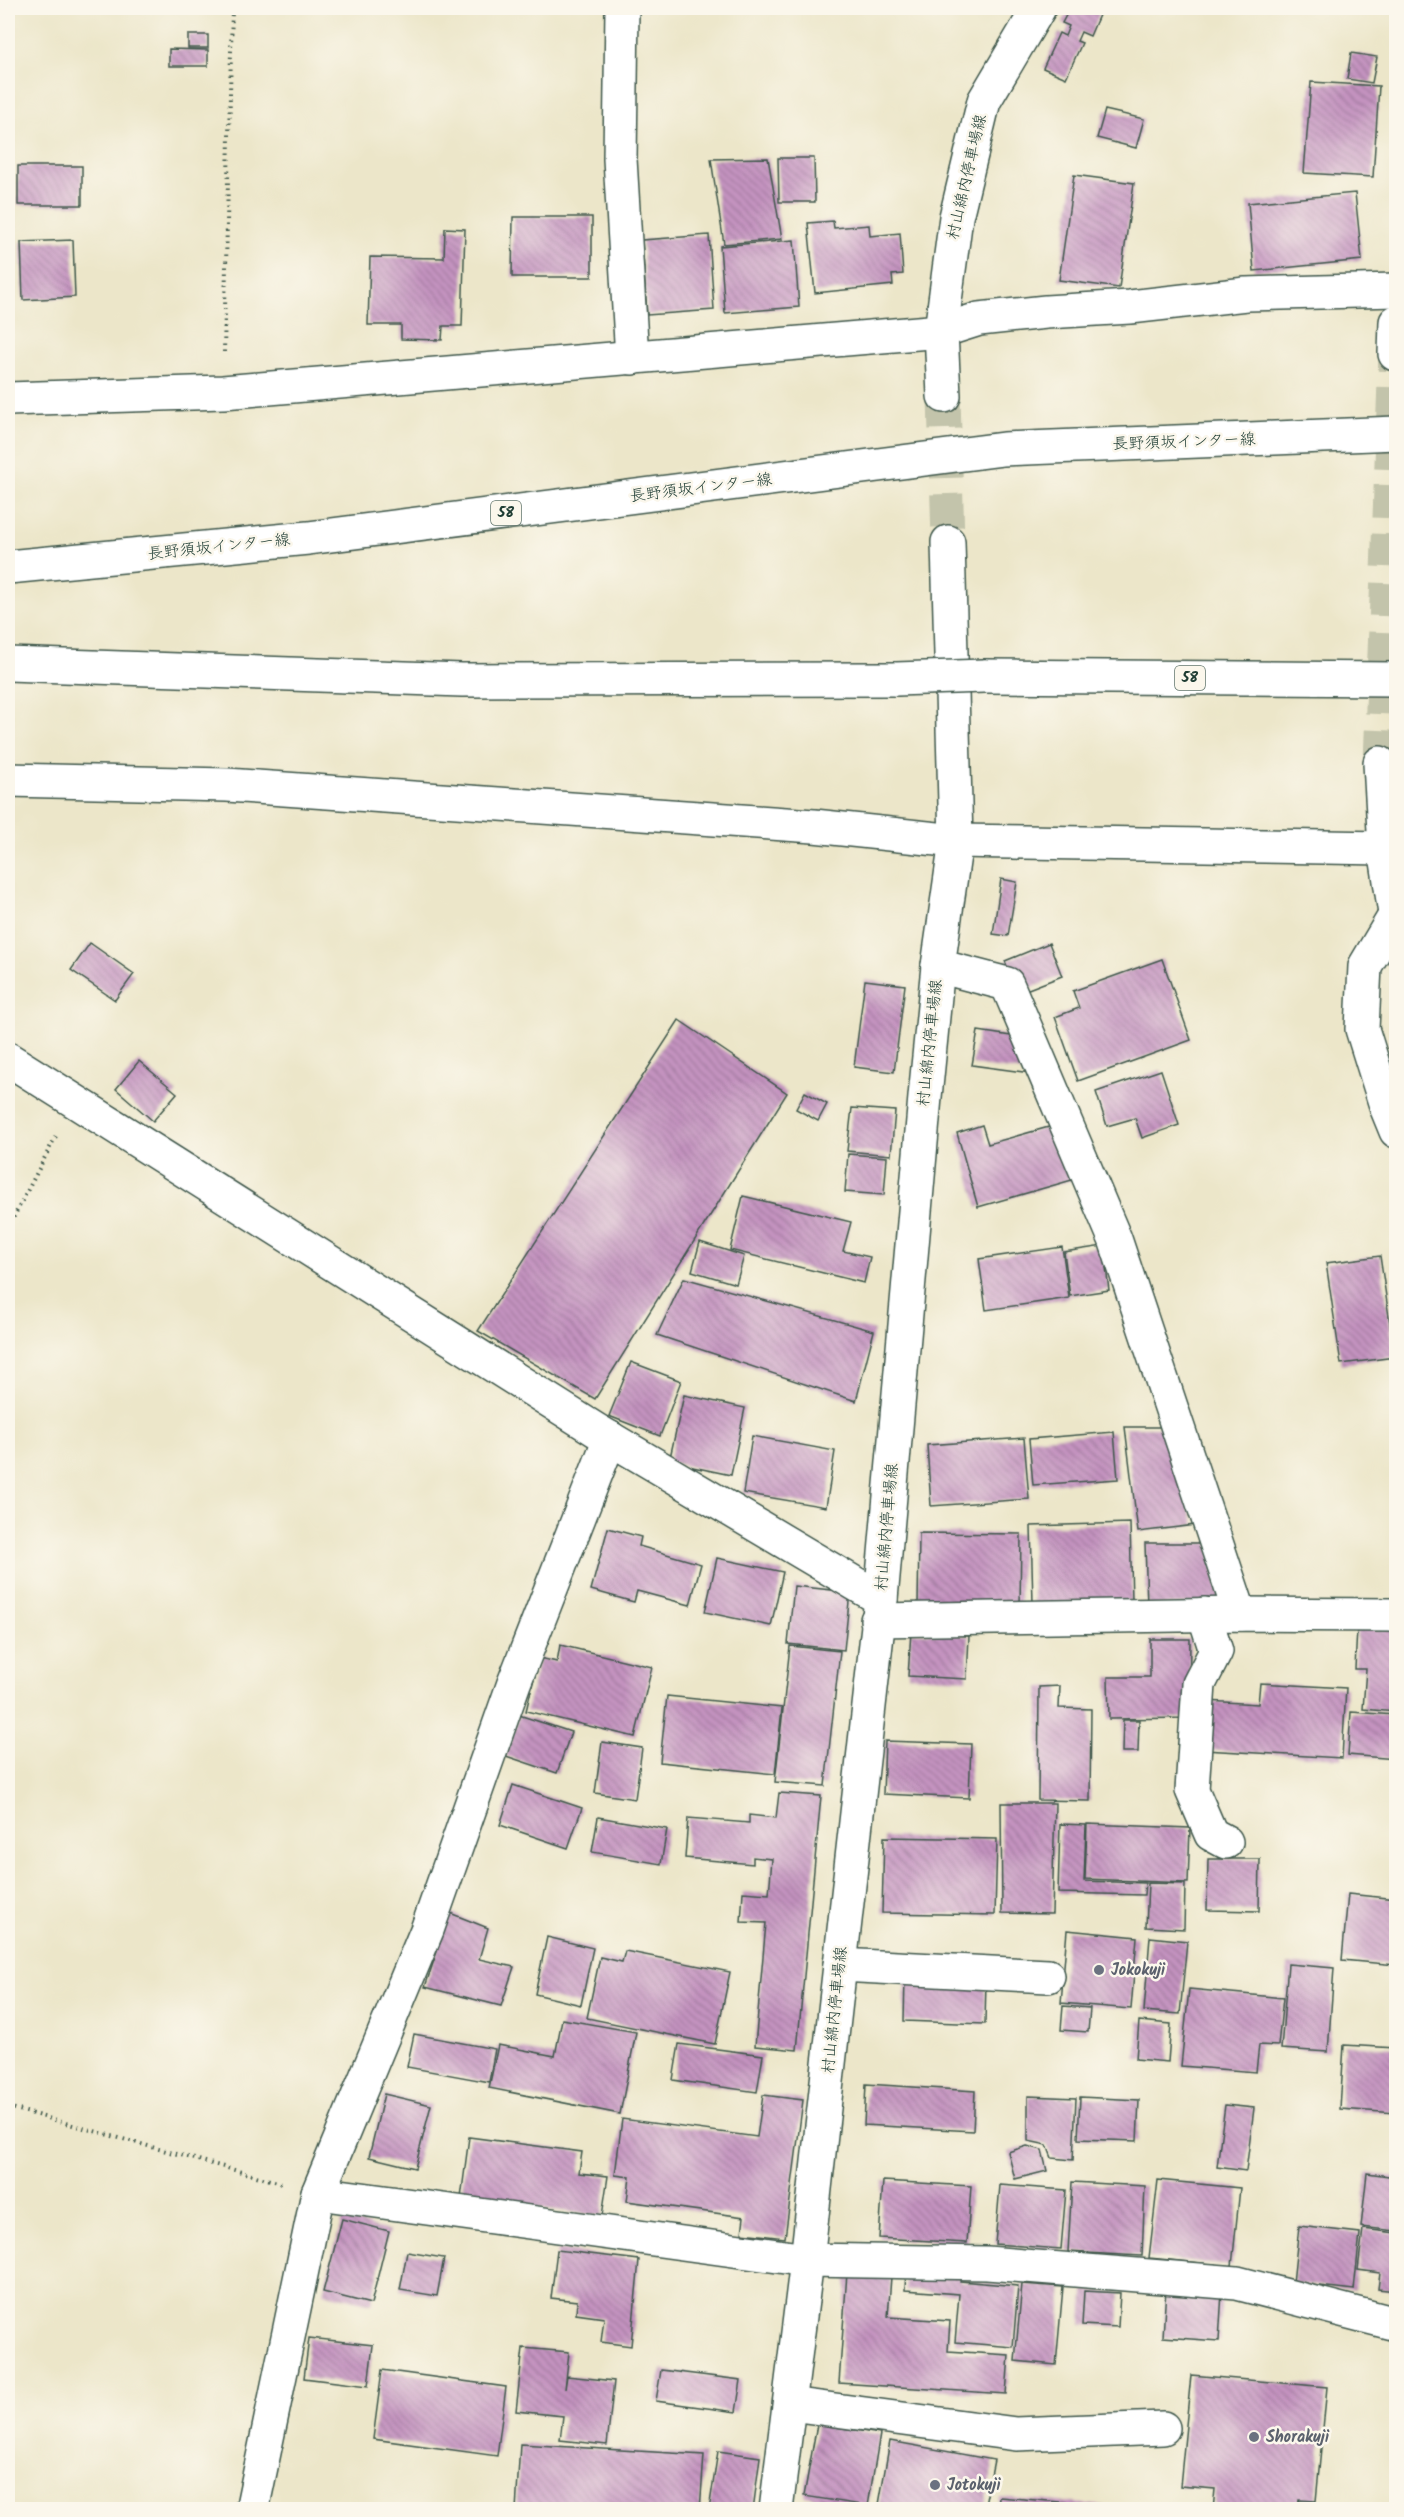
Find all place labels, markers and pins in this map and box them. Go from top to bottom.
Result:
place label: Jokokuji [1111,1958,1166,1983]
marker: Jokokuji [1092,1963,1106,1977]
place label: Shorakuji [1266,2425,1330,2450]
marker: Shorakuji [1247,2430,1261,2444]
place label: Jotokuji [947,2473,1001,2498]
marker: Jotokuji [928,2478,942,2492]

